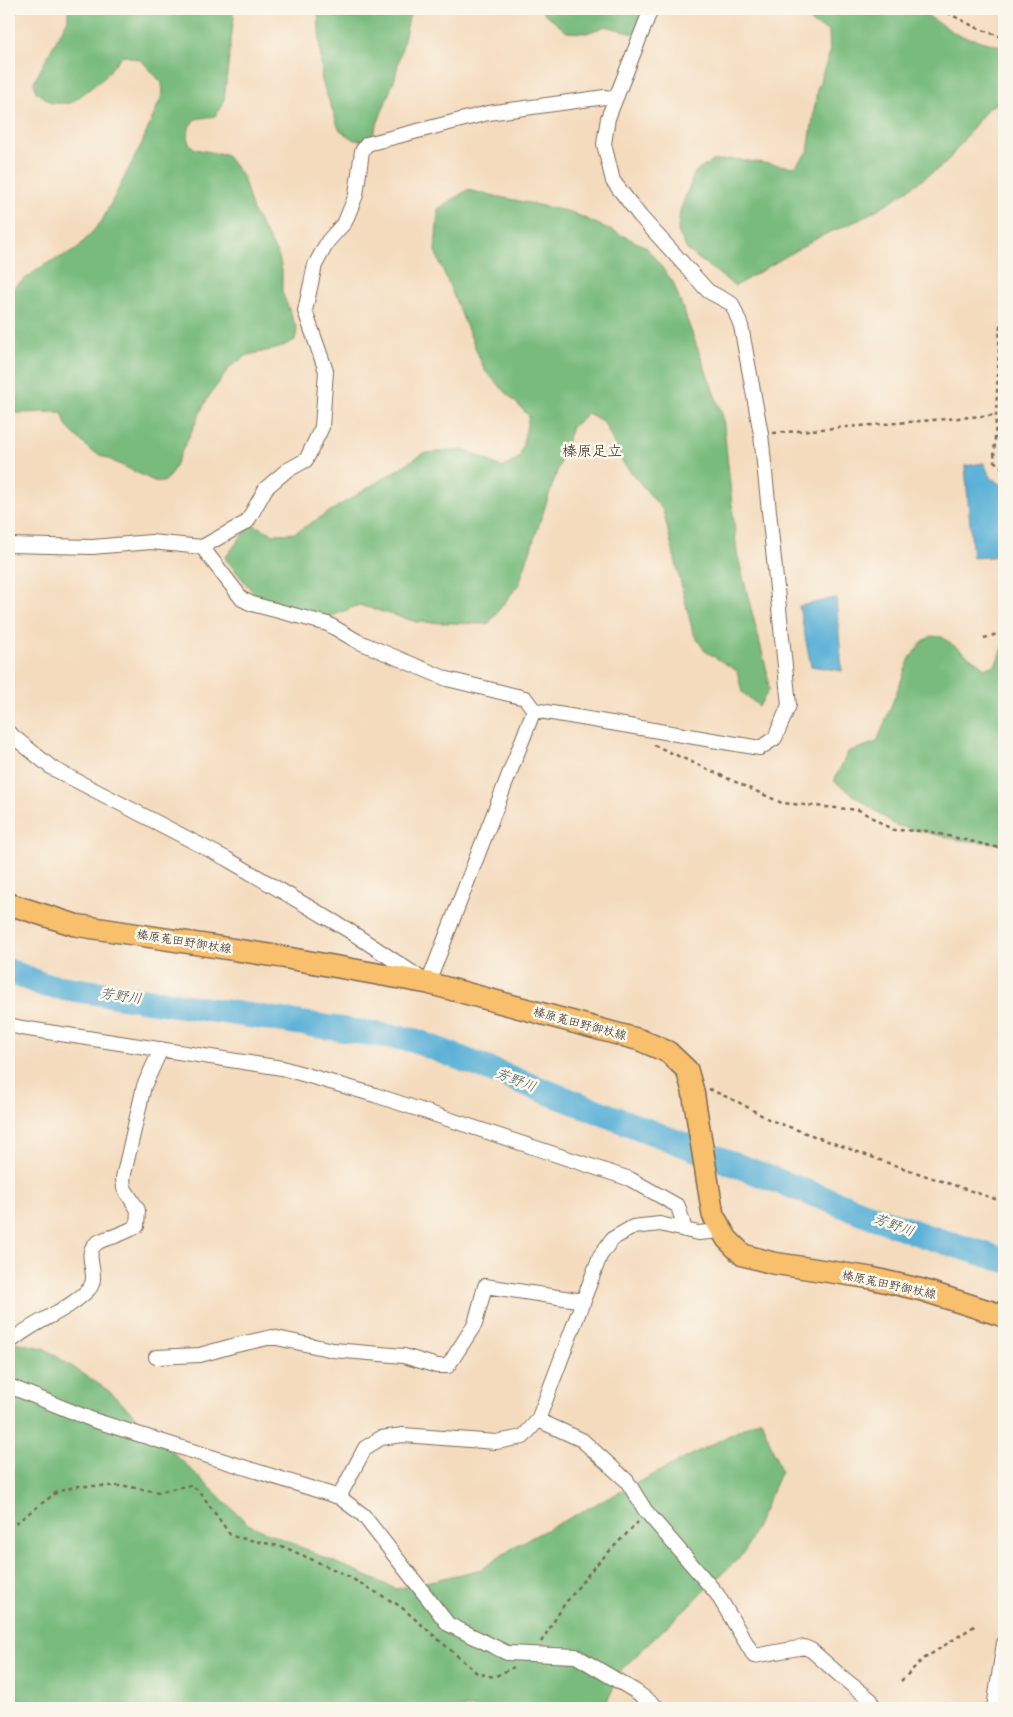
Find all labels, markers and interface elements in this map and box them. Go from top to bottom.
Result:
district label: 榛原足立 [562,442,622,461]
street label: 榛原菟田野御杖線 [135,927,233,957]
water label: 芳野川 [99,985,143,1007]
street label: 榛原菟田野御杖線 [532,1004,628,1044]
water label: 芳野川 [493,1065,539,1095]
water label: 芳野川 [871,1210,917,1240]
street label: 榛原菟田野御杖線 [840,1268,938,1302]

